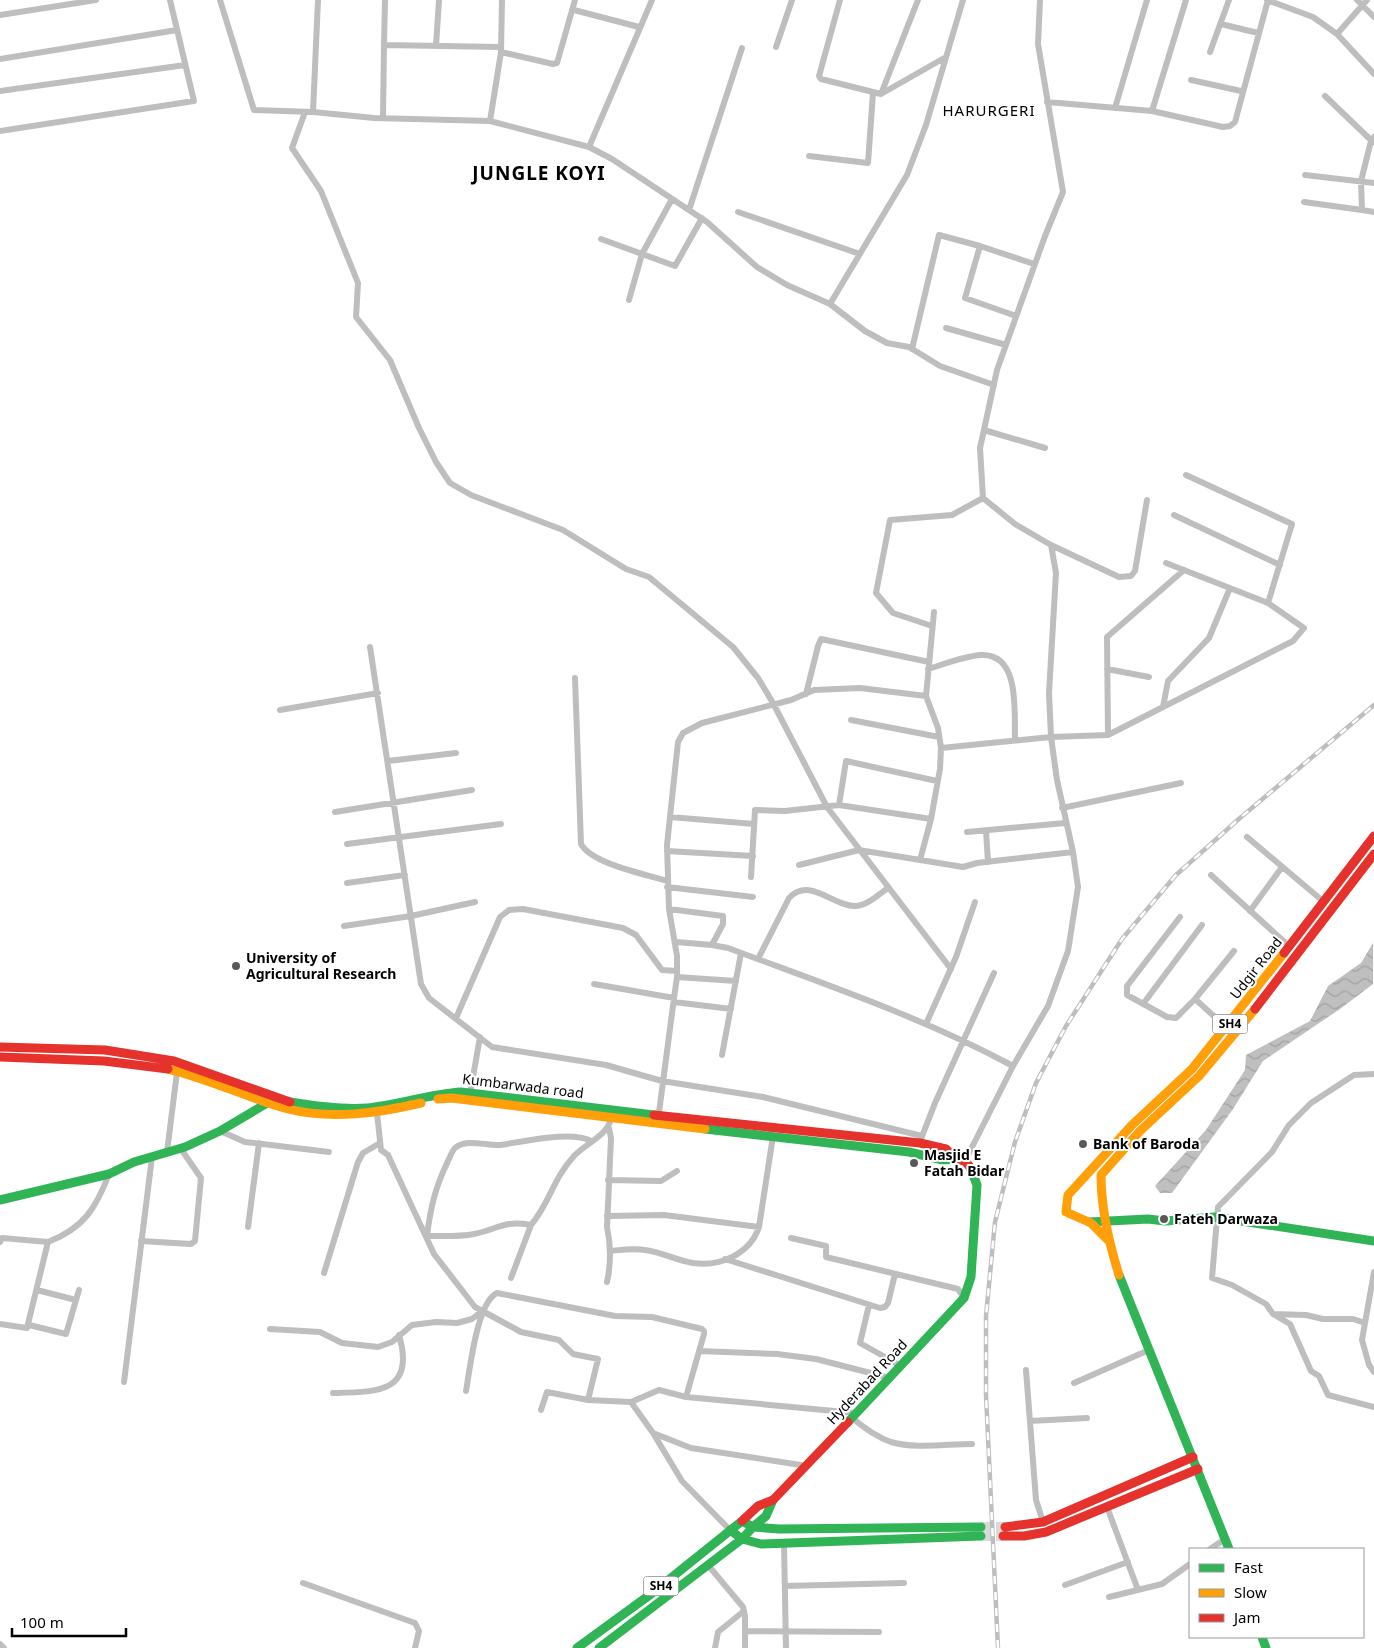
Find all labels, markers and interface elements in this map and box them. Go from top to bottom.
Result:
district label: HARURGERI [942,100,1036,120]
district label: JUNGLE KOYI [470,160,606,186]
street label: Udgir Road [1225,933,1286,1003]
place label: University of Agricultural Research [246,948,396,983]
marker: University of Agricultural Research [230,960,242,972]
road number: SH4 [1212,1014,1248,1034]
street label: Kumbarwada road [461,1069,585,1102]
place label: Bank of Baroda [1093,1134,1200,1153]
marker: Bank of Baroda [1077,1138,1089,1150]
place label: Masjid E Fatah Bidar [924,1145,1005,1180]
marker: Masjid E Fatah Bidar [908,1157,920,1169]
place label: Fateh Darwaza [1174,1209,1278,1228]
marker: Fateh Darwaza [1158,1213,1170,1225]
street label: Hyderabad Road [822,1335,911,1428]
legend [1189,1548,1364,1638]
text: Fast [1234,1557,1263,1577]
road number: SH4 [644,1576,678,1595]
text: Slow [1234,1582,1267,1602]
scale bar [12,1606,126,1638]
text: Jam [1232,1607,1261,1627]
text: 100 m [20,1612,64,1632]

